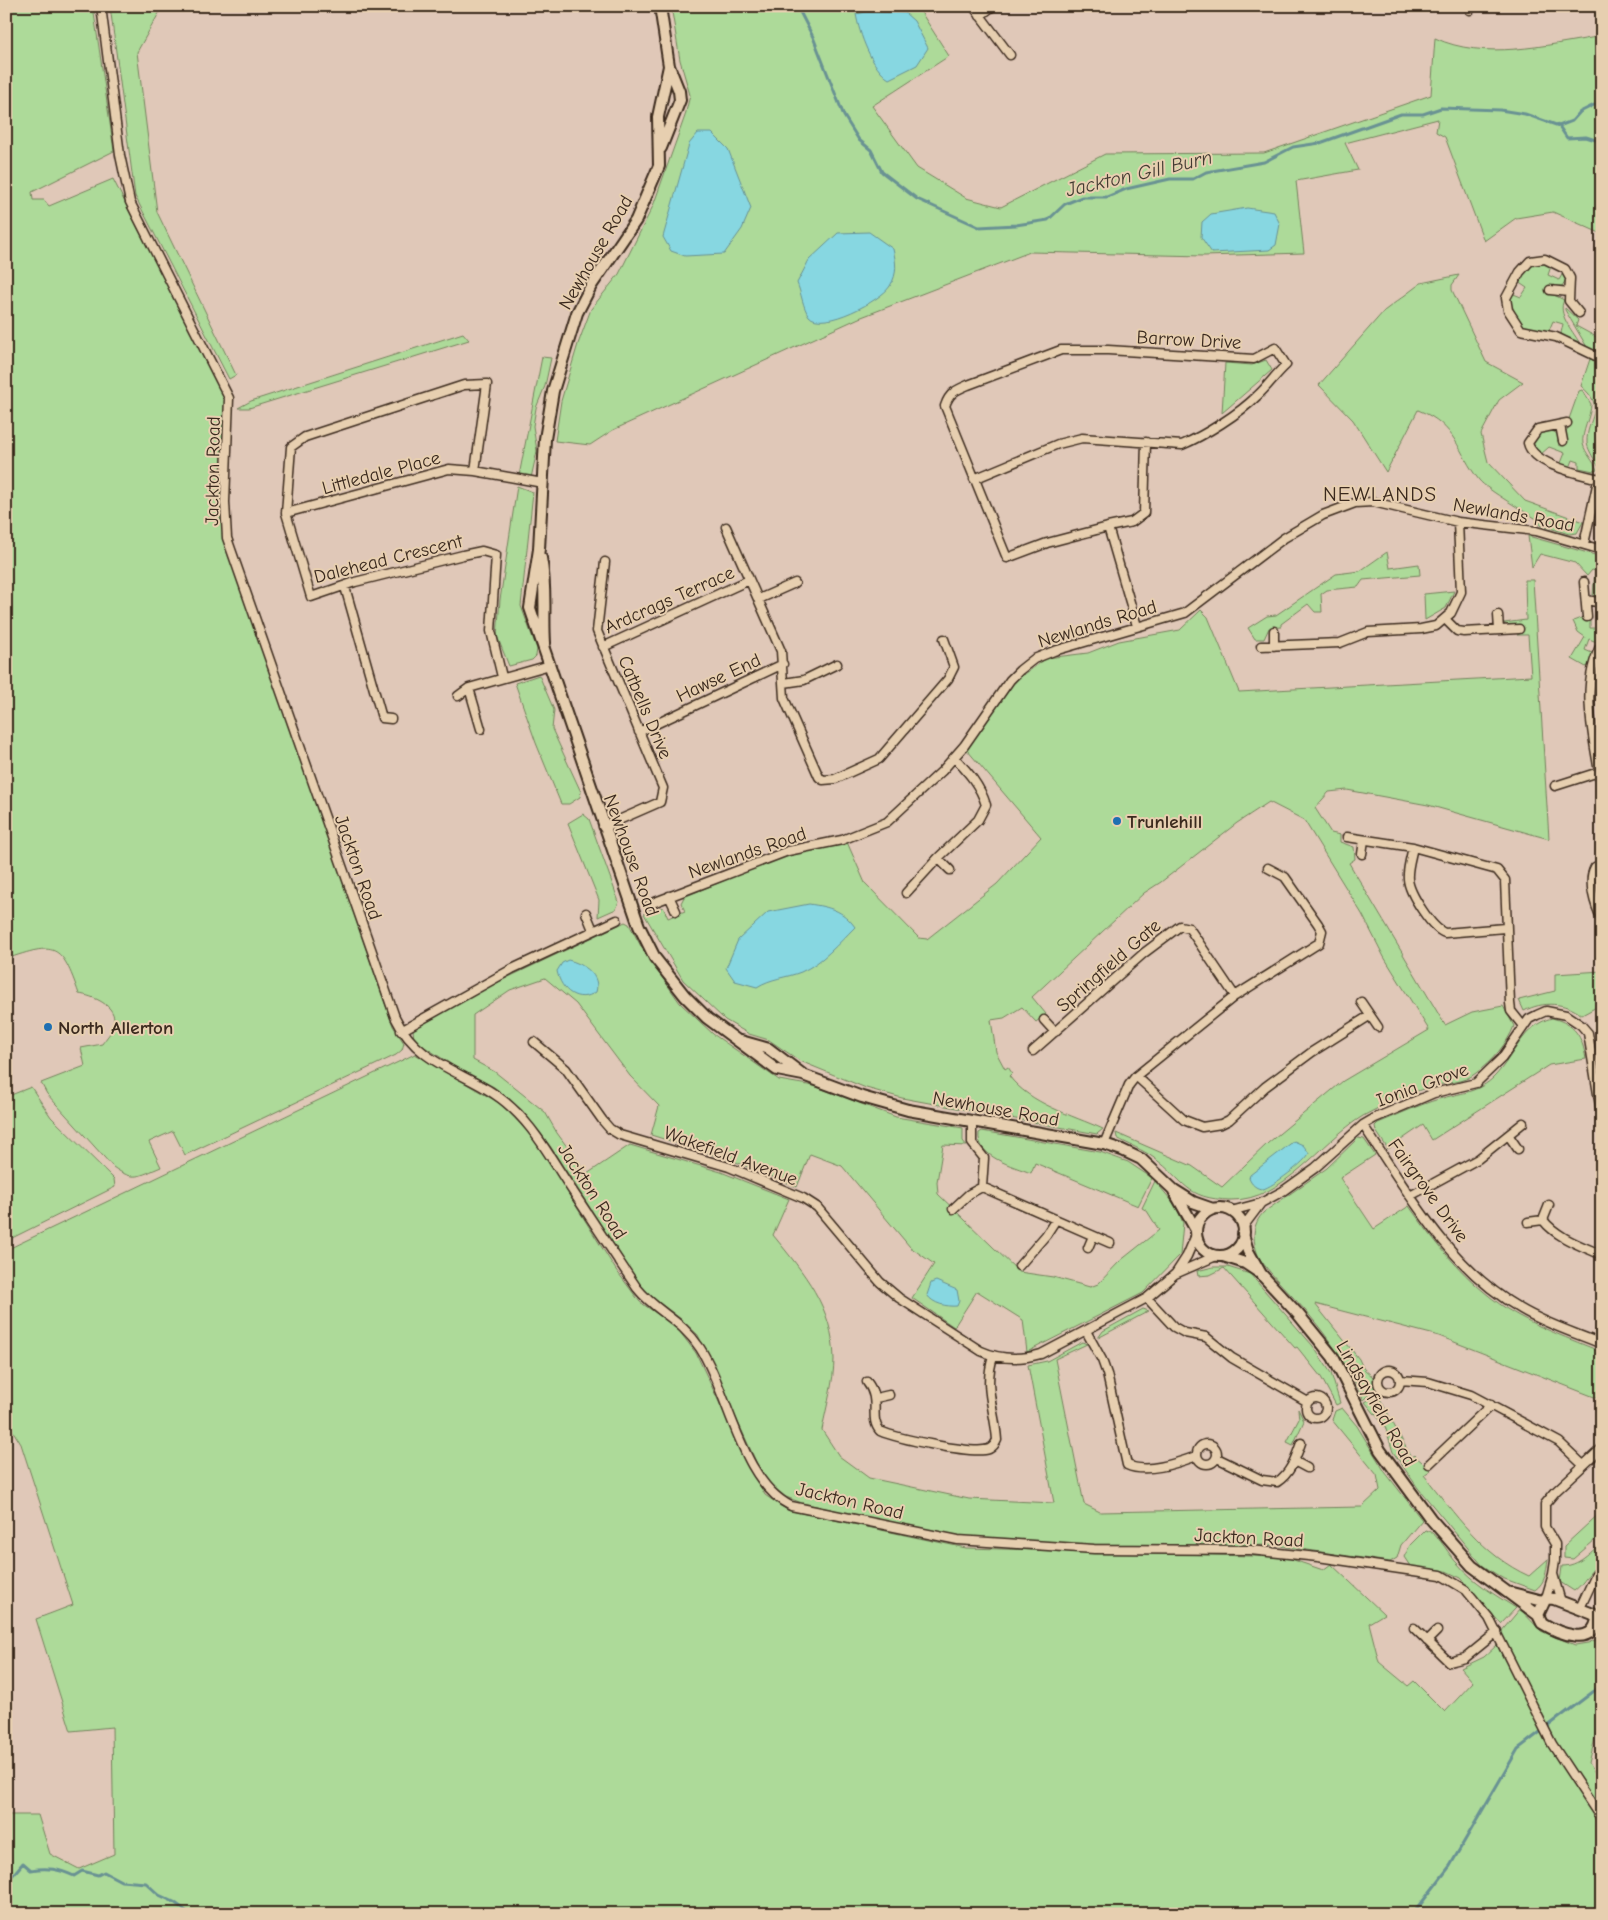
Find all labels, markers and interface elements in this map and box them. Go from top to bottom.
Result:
water label: Jackton Gill Burn [1063,145,1214,202]
street label: Newhouse Road [554,192,637,313]
street label: Barrow Drive [1136,326,1242,354]
street label: Jackton Road [201,416,225,526]
street label: Littledale Place [320,447,443,499]
district label: NEWLANDS [1323,482,1437,506]
street label: Newlands Road [1451,493,1576,537]
street label: Dalehead Crescent [312,530,465,588]
street label: Ardcrags Terrace [601,561,738,638]
street label: Newlands Road [1035,595,1159,652]
street label: Hawse End [673,649,764,707]
street label: Catbells Drive [613,652,677,762]
street label: Newhouse Road [599,791,663,919]
place label: Trunlehill [1127,811,1202,833]
street label: Jackton Road [330,812,386,923]
marker: Trunlehill [1111,815,1123,827]
street label: Newlands Road [685,822,809,883]
street label: Springfield Gate [1052,915,1165,1017]
place label: North Allerton [58,1017,173,1039]
marker: North Allerton [42,1021,54,1033]
street label: Ionia Grove [1373,1058,1471,1112]
street label: Newhouse Road [931,1087,1061,1131]
street label: Wakefield Avenue [661,1122,801,1190]
street label: Fairgrove Drive [1383,1135,1473,1247]
street label: Jackton Road [553,1140,631,1244]
street label: Lindsayfield Road [1331,1337,1421,1470]
street label: Jackton Road [794,1478,906,1524]
street label: Jackton Road [1194,1524,1304,1552]

